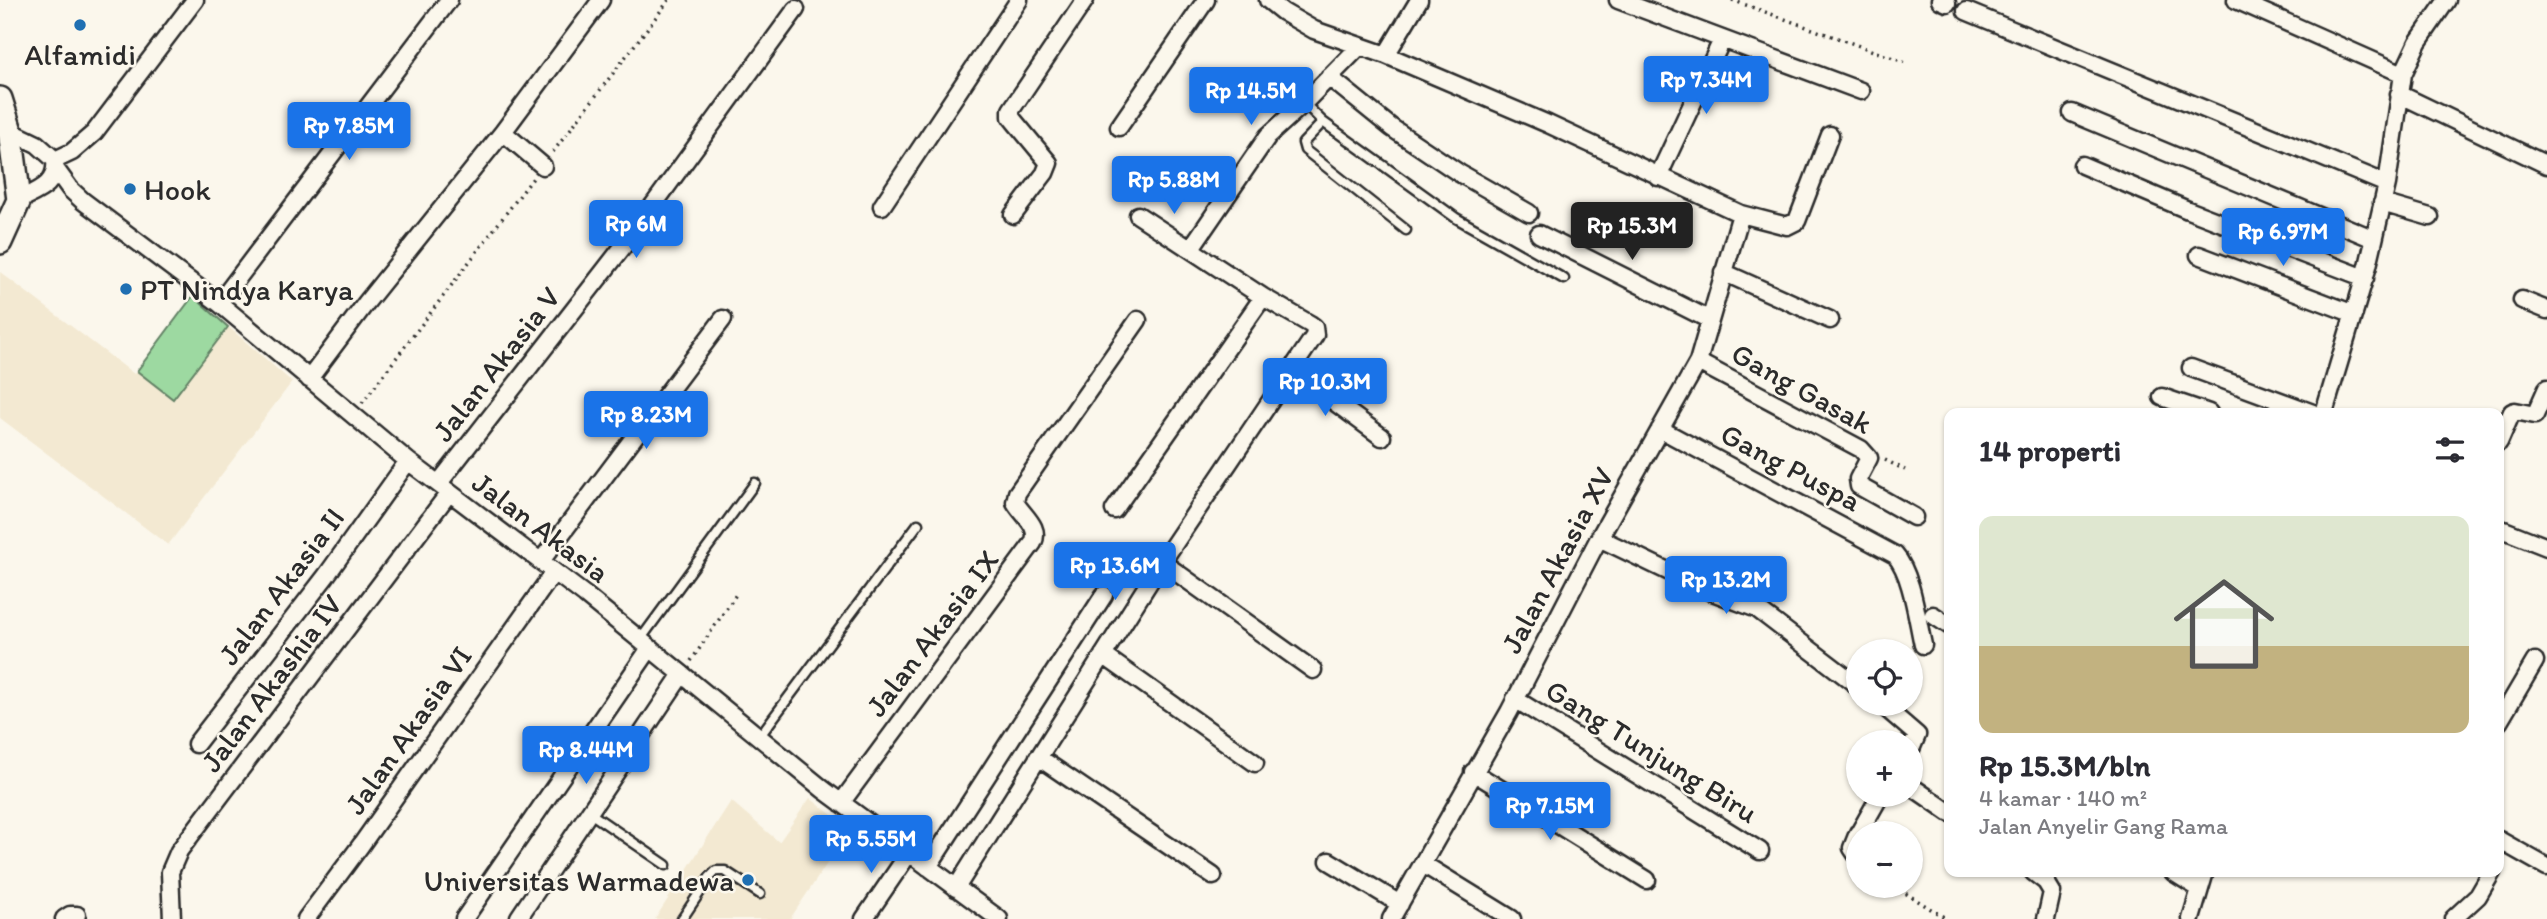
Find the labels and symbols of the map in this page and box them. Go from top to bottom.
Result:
marker: Alfamidi [72,17,88,33]
place label: Alfamidi [24,36,136,73]
pin: Rp 7.34M [1634,57,1778,116]
pin: Rp 14.5M [1179,68,1323,127]
pin: Rp 7.85M [277,102,421,162]
pin: Rp 5.88M [1102,156,1246,216]
place label: Hook [144,171,211,208]
marker: Hook [122,181,138,197]
pin: Rp 6M [587,201,685,260]
pin: Rp 15.3M [1560,202,1704,262]
pin: Rp 6.97M [2211,208,2355,268]
place label: PT Nindya Karya [140,271,354,308]
street label: Jalan Akasia V [424,279,568,449]
marker: PT Nindya Karya [118,281,134,297]
street label: Gang Gasak [1725,334,1879,442]
pin: Rp 10.3M [1253,358,1397,418]
pin: Rp 8.23M [574,392,718,451]
street label: Gang Puspa [1714,415,1868,520]
street label: Jalan Akasia XV [1492,460,1622,659]
street label: Jalan Akasia [465,464,617,591]
street label: Jalan Akasia II [210,500,352,672]
street label: Jalan Akasia IX [857,542,1007,724]
pin: Rp 13.6M [1043,542,1187,602]
pin: Rp 13.2M [1654,556,1798,616]
street label: Jalan Akashia IV [192,587,350,779]
street label: Jalan Akasia VI [336,639,480,821]
street label: Gang Tunjung Biru [1539,671,1765,831]
pin: Rp 8.44M [514,726,658,786]
pin: Rp 7.15M [1478,782,1622,842]
pin: Rp 5.55M [799,816,943,875]
place label: Universitas Warmadewa [424,862,734,899]
marker: Universitas Warmadewa [740,872,756,888]

